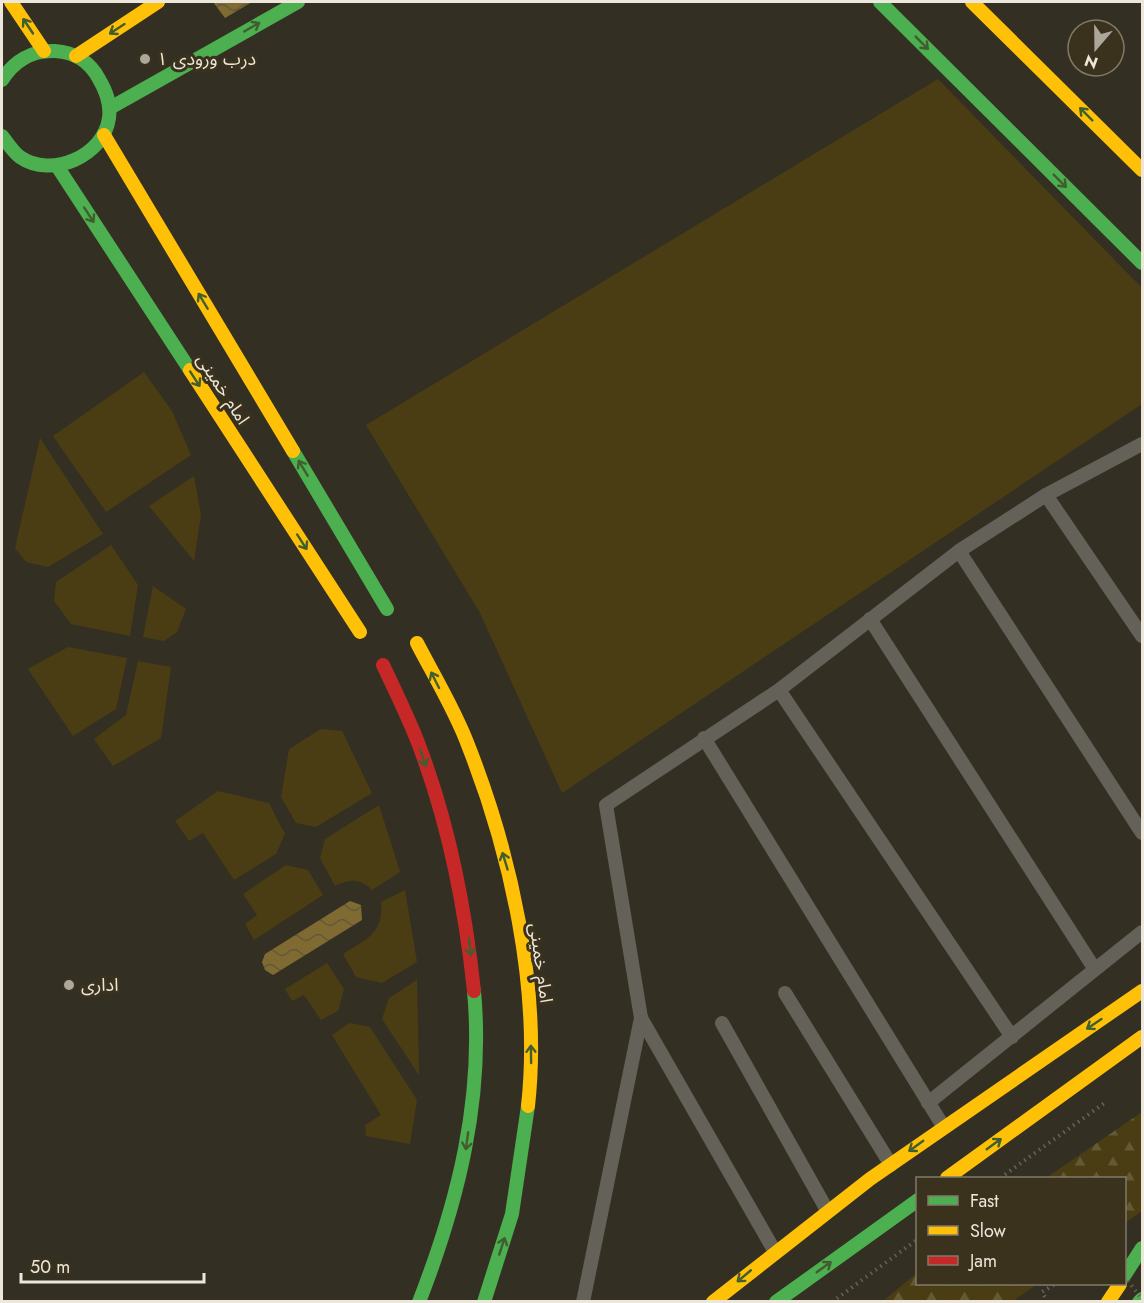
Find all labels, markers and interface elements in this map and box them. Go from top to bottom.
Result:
one-way arrow [22,18,34,35]
north arrow [1066,18,1126,78]
one-way arrow [243,21,260,33]
one-way arrow [109,23,126,35]
one-way arrow [914,35,929,50]
place label: درب ورودی ۱ [157,46,256,72]
text: N [1081,49,1101,75]
marker: درب ورودی ۱ [138,52,152,66]
one-way arrow [1079,107,1094,122]
one-way arrow [1052,173,1067,188]
one-way arrow [82,207,95,224]
one-way arrow [197,293,209,310]
street label: امام خمینی [189,348,256,430]
one-way arrow [189,370,201,386]
one-way arrow [297,460,309,477]
one-way arrow [296,533,308,550]
one-way arrow [429,671,441,689]
one-way arrow [418,748,429,767]
one-way arrow [499,852,510,871]
street label: امام خمینی [522,921,559,1005]
one-way arrow [464,936,475,956]
place label: اداری [81,972,118,998]
marker: اداری [62,978,76,992]
one-way arrow [1086,1018,1103,1030]
one-way arrow [525,1044,536,1064]
one-way arrow [462,1131,473,1150]
one-way arrow [985,1138,1002,1150]
one-way arrow [909,1140,925,1153]
legend [916,1177,1126,1285]
text: Fast [970,1188,999,1214]
text: Slow [970,1218,1007,1244]
one-way arrow [497,1237,508,1256]
scale bar [21,1246,204,1284]
text: Jam [968,1248,997,1274]
text: 50 m [30,1254,70,1280]
one-way arrow [815,1261,831,1273]
one-way arrow [737,1269,752,1283]

